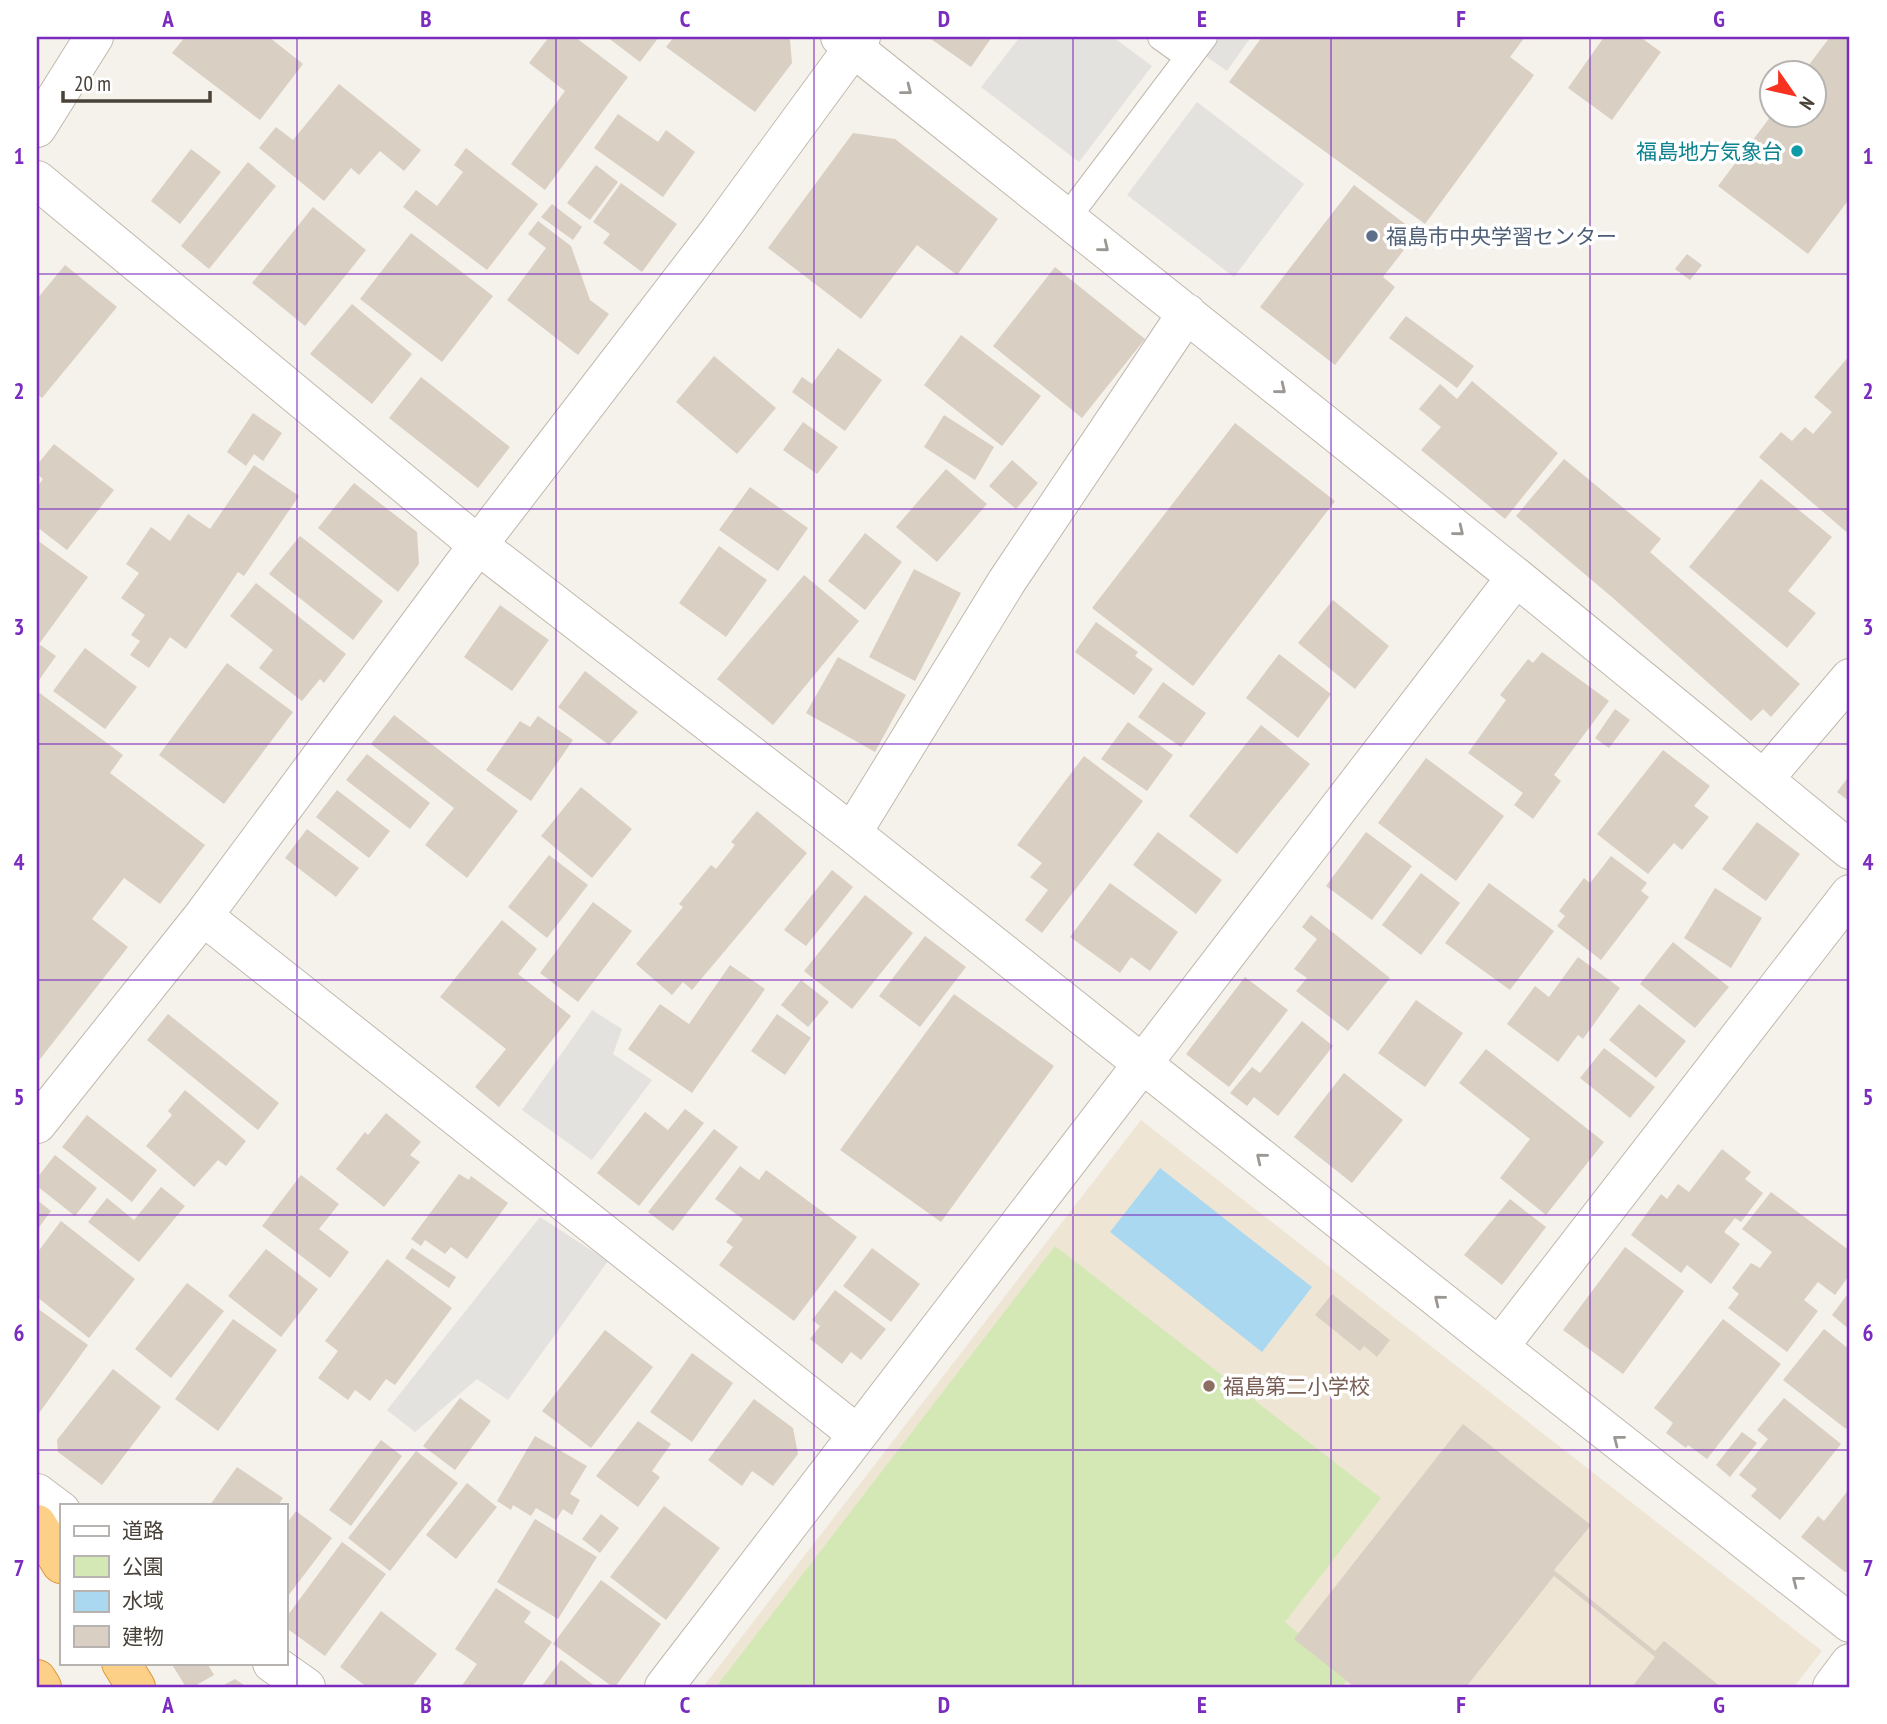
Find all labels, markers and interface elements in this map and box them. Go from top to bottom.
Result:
text: A [161,4,174,33]
text: B [420,4,432,33]
text: C [680,4,691,33]
text: D [938,4,950,33]
text: E [1197,4,1207,33]
text: F [1456,4,1466,33]
text: G [1713,4,1725,33]
scale bar [63,60,210,104]
north arrow [1758,60,1828,130]
text: 20 m [74,70,111,97]
one-way arrow [899,81,911,94]
text: N [1794,93,1820,114]
place label: 福島地方気象台 [1636,138,1783,165]
text: 1 [14,141,25,170]
text: 1 [1863,141,1874,170]
marker: 福島地方気象台 [1789,143,1805,159]
place label: 福島市中央学習センター [1386,223,1617,250]
marker: 福島市中央学習センター [1364,228,1380,244]
one-way arrow [1096,238,1109,251]
text: 2 [14,376,25,405]
text: 2 [1863,376,1874,405]
one-way arrow [1273,381,1286,393]
one-way arrow [1451,523,1463,536]
text: 3 [14,612,25,641]
text: 3 [1863,612,1874,641]
text: 4 [14,847,25,876]
text: 4 [1863,847,1874,876]
text: 5 [14,1082,25,1111]
text: 5 [1863,1082,1874,1111]
one-way arrow [1256,1154,1269,1166]
one-way arrow [1434,1295,1446,1308]
text: 6 [14,1318,25,1347]
text: 6 [1863,1318,1874,1347]
place label: 福島第二小学校 [1223,1373,1370,1400]
marker: 福島第二小学校 [1201,1378,1217,1394]
one-way arrow [1613,1436,1625,1449]
legend [60,1504,287,1664]
text: 道路 [122,1517,164,1544]
text: 7 [14,1553,25,1582]
text: 公園 [122,1553,164,1580]
text: 7 [1863,1553,1874,1582]
one-way arrow [1792,1576,1804,1589]
text: 水域 [122,1587,164,1614]
text: 建物 [122,1623,164,1650]
text: A [161,1690,174,1719]
text: B [420,1690,432,1719]
text: C [680,1690,691,1719]
text: D [938,1690,950,1719]
text: E [1197,1690,1207,1719]
text: F [1456,1690,1466,1719]
text: G [1713,1690,1725,1719]

